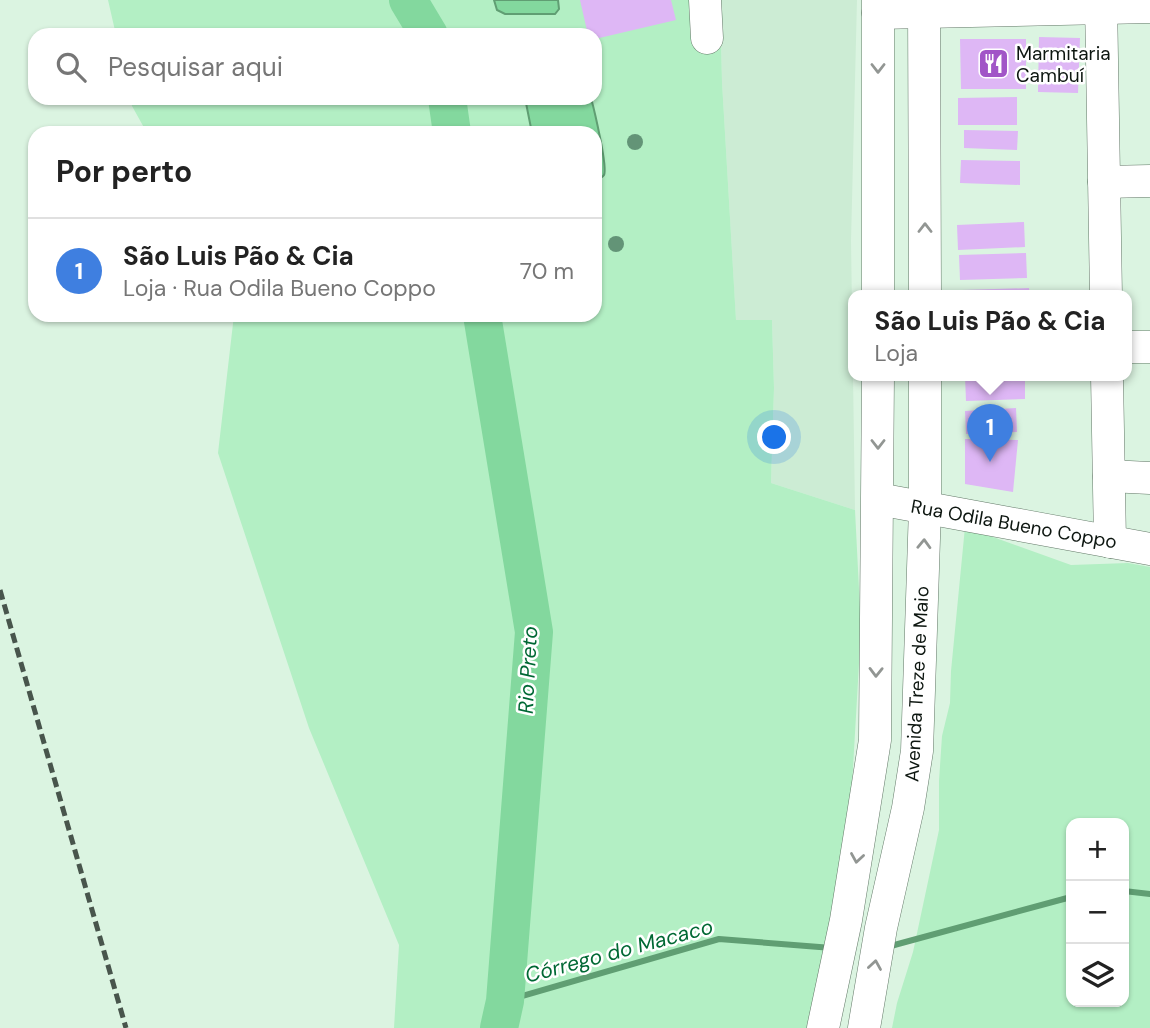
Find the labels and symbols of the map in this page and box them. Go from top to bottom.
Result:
place label: Marmitaria Cambuí [1016,41,1111,88]
restaurant icon: Marmitaria Cambuí [976,47,1010,81]
one-way arrow [870,63,886,74]
one-way arrow [917,222,933,232]
pin: 1 [967,404,1013,462]
your location [757,420,791,454]
one-way arrow [870,440,886,450]
street label: Rua Odila Bueno Coppo [909,494,1119,554]
one-way arrow [916,539,932,549]
street label: Avenida Treze de Maio [899,585,935,783]
water label: Rio Preto [512,625,544,715]
one-way arrow [868,667,883,678]
one-way arrow [850,852,865,864]
water label: Córrego do Macaco [522,912,716,990]
one-way arrow [867,959,882,971]

